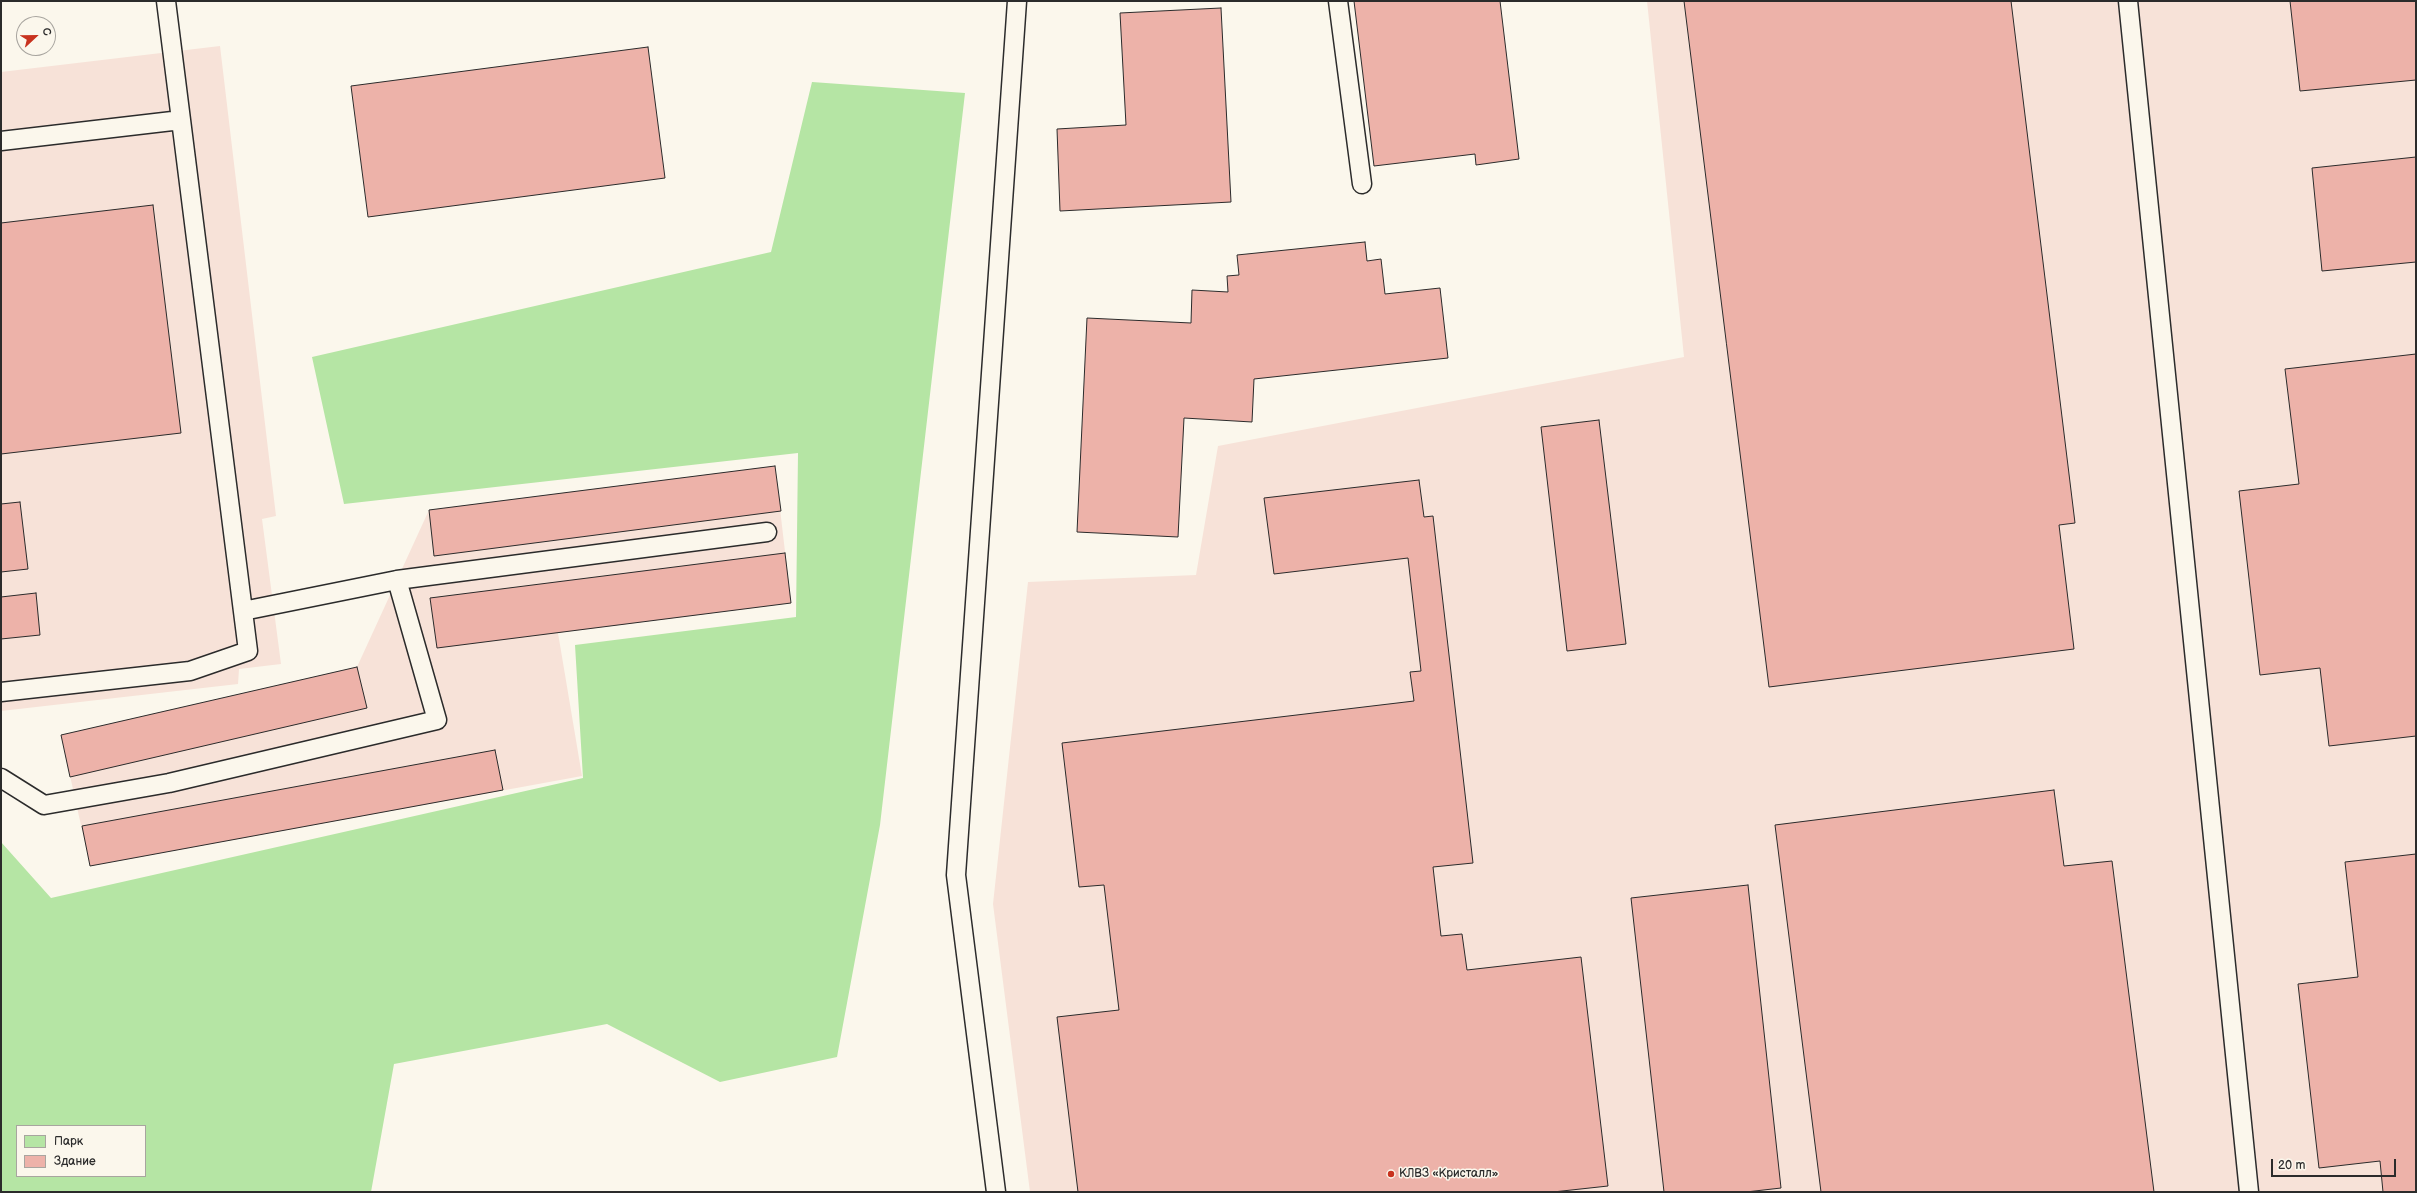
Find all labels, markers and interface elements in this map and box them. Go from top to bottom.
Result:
north arrow [16,16,56,56]
text: С [39,26,54,38]
legend [16,1125,146,1177]
text: Парк [54,1134,83,1149]
scale bar [2273,1151,2398,1177]
text: Здание [54,1154,96,1169]
text: 20 m [2278,1158,2305,1173]
place label: КЛВЗ «Кристалл» [1399,1167,1498,1181]
marker: КЛВЗ «Кристалл» [1386,1169,1396,1179]

